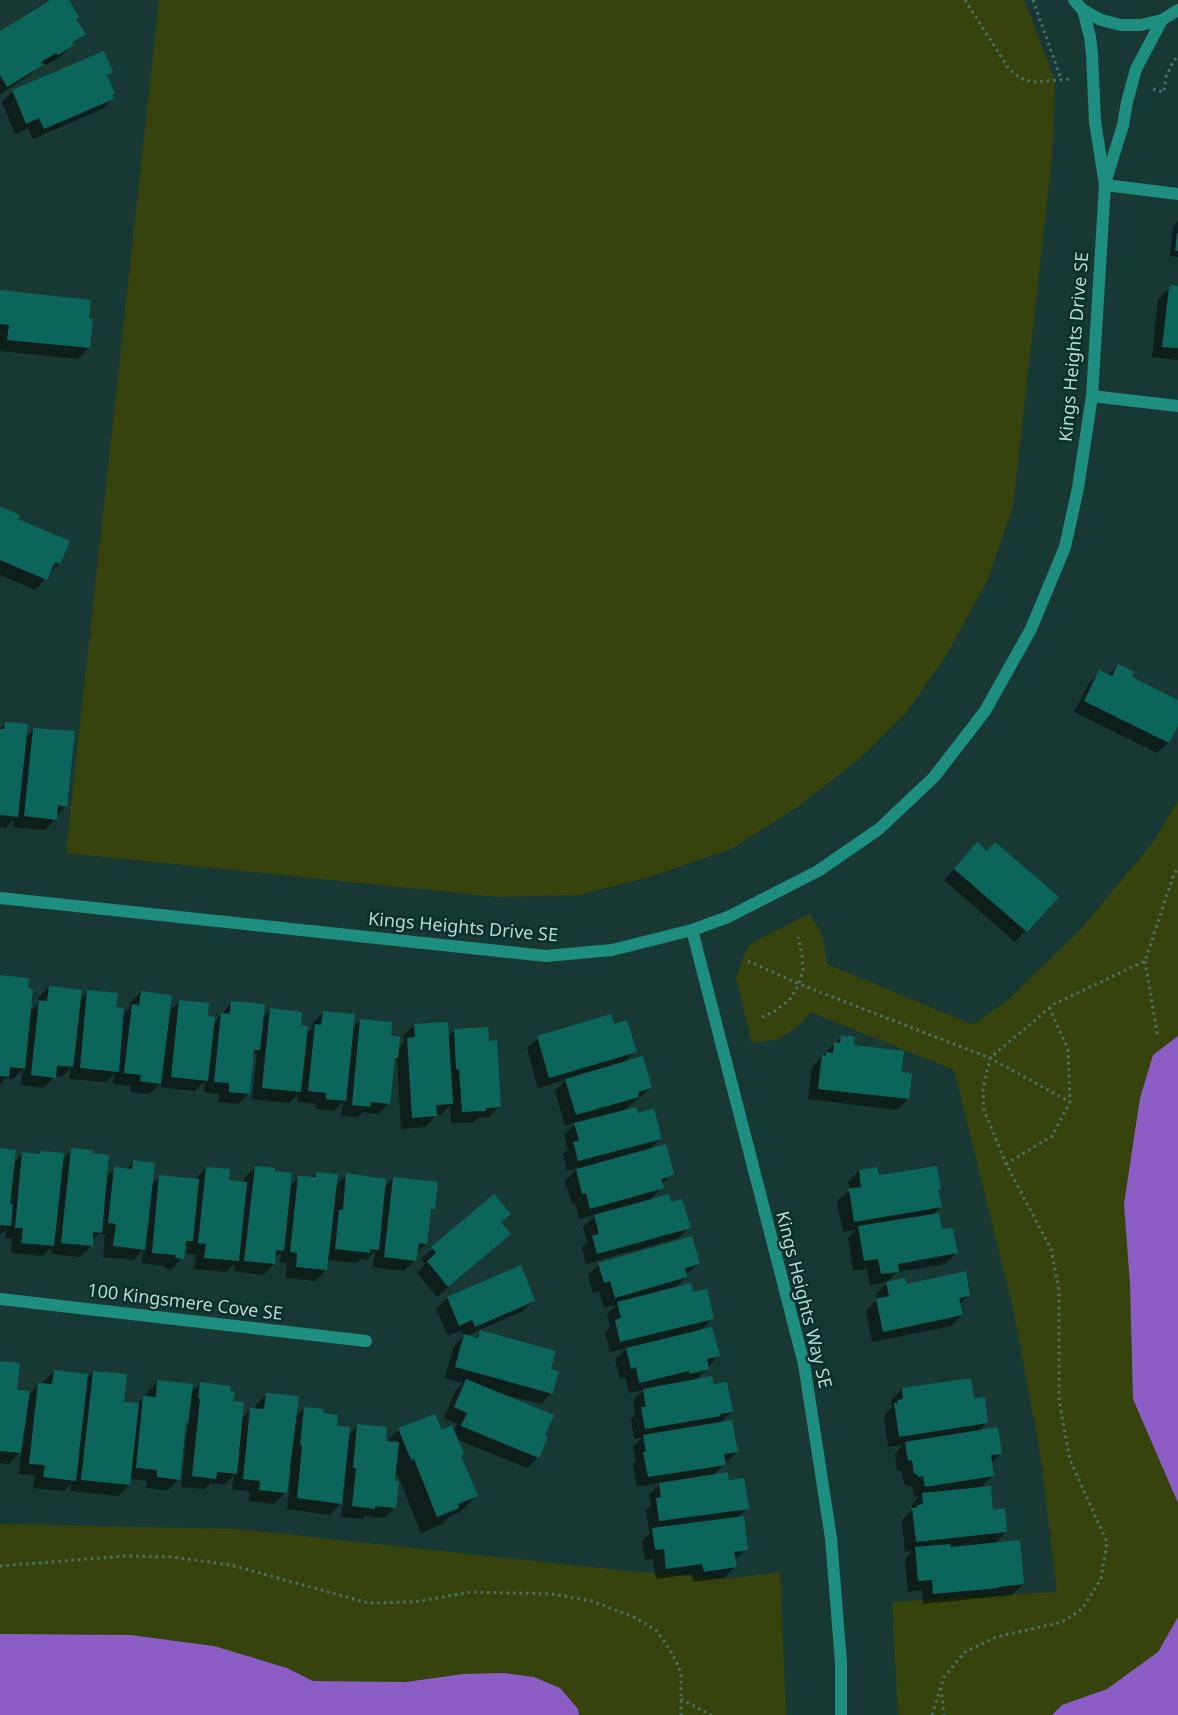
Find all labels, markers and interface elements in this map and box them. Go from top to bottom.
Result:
street label: Kings Heights Drive SE [1056,251,1094,443]
street label: Kings Heights Drive SE [367,909,559,947]
street label: Kings Heights Way SE [771,1209,835,1391]
street label: 100 Kingsmere Cove SE [86,1280,284,1326]

